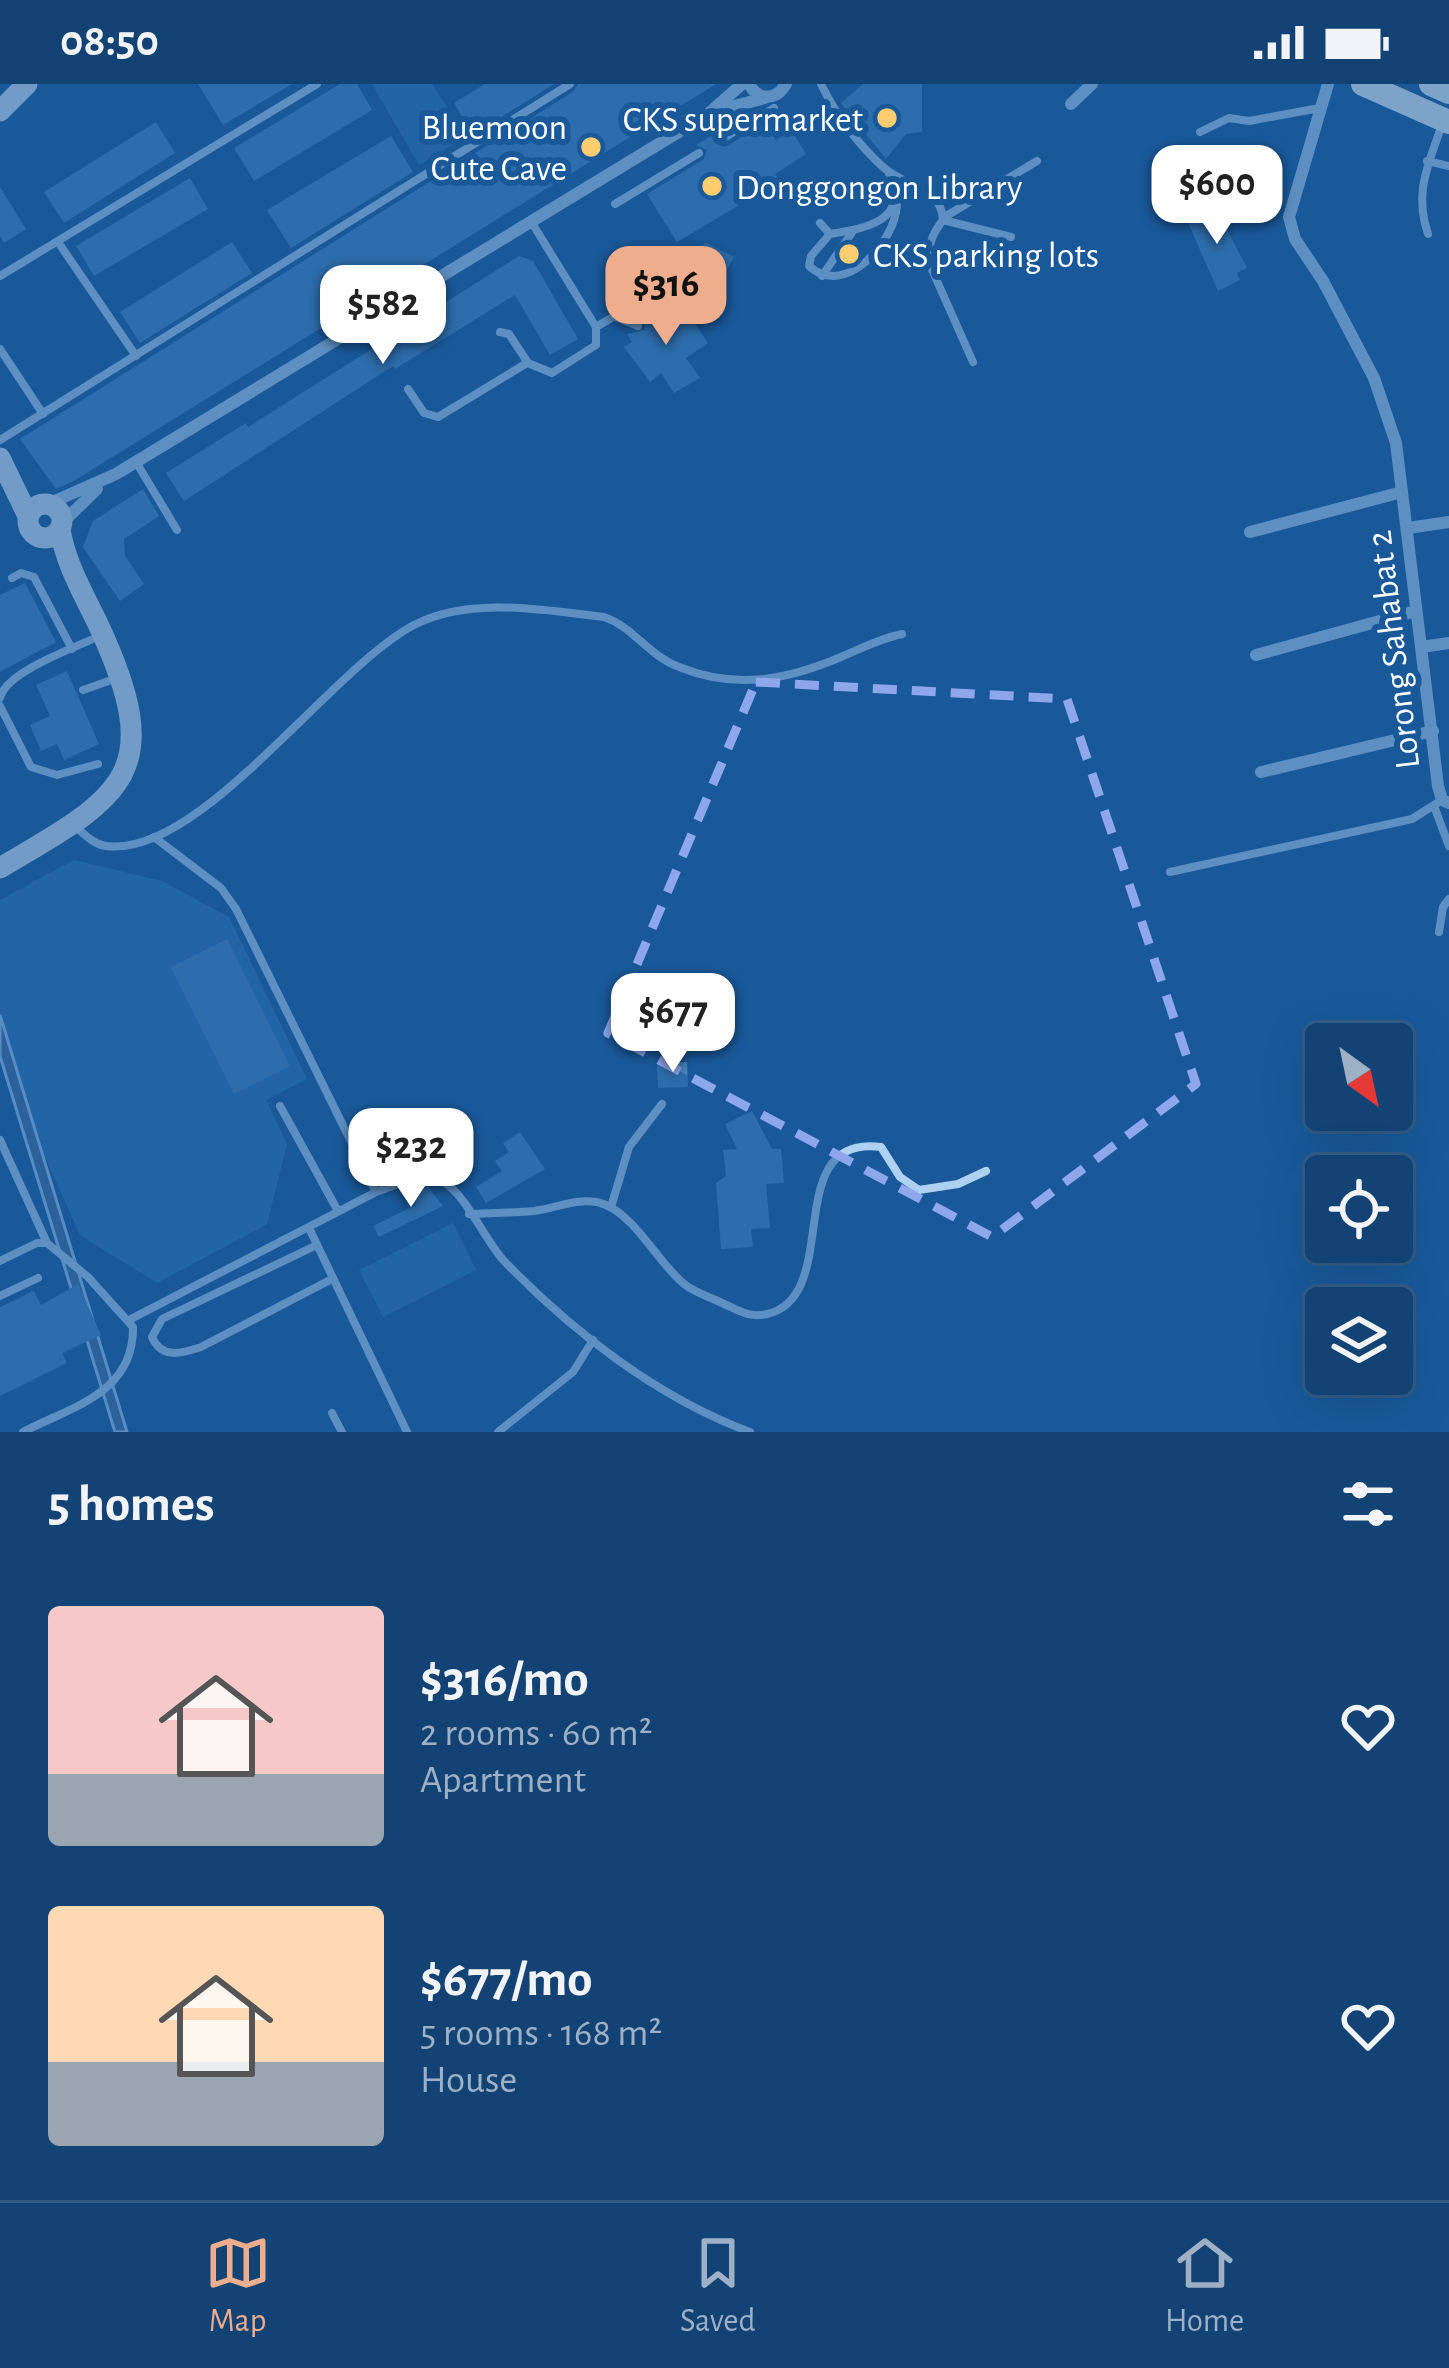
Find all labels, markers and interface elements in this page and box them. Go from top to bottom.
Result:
text: 08:50 [60,19,159,64]
place label: CKS supermarket [623,102,864,138]
marker: CKS supermarket [874,105,900,131]
place label: Bluemoon Cute Cave [421,110,567,187]
marker: Bluemoon Cute Cave [578,134,604,160]
pin: $600 [1146,145,1288,247]
text: $600 [1178,164,1256,203]
place label: Donggongon Library [736,170,1022,206]
marker: Donggongon Library [699,173,725,199]
place label: CKS parking lots [873,238,1099,274]
marker: CKS parking lots [836,241,862,267]
pin: $316 [595,246,737,348]
pin: $582 [312,265,454,367]
text: $316 [632,265,700,304]
text: $582 [347,284,419,323]
street label: Lorong Sahabat 2 [1361,528,1426,771]
pin: $677 [602,973,744,1075]
text: $677 [638,992,708,1031]
north arrow [1305,1023,1413,1131]
map controls [1305,1023,1413,1395]
pin: $232 [340,1108,482,1210]
text: $232 [375,1127,447,1166]
button: locate [1305,1155,1413,1263]
button: layers [1305,1287,1413,1395]
icon: filters [1335,1471,1401,1537]
text: 5 homes [48,1479,215,1530]
icon: home [144,1654,288,1798]
text: $316/mo [420,1654,589,1705]
icon: heart [1335,1693,1401,1759]
text: 2 rooms · 60 m² [420,1714,652,1753]
text: Apartment [420,1761,586,1800]
icon: home [144,1954,288,2098]
text: $677/mo [420,1954,592,2005]
icon: heart [1335,1993,1401,2059]
text: 5 rooms · 168 m² [420,2014,662,2053]
text: House [420,2061,517,2100]
tab: Map [205,2230,271,2342]
tab: Saved [680,2230,756,2342]
tab: Home [1165,2230,1244,2342]

